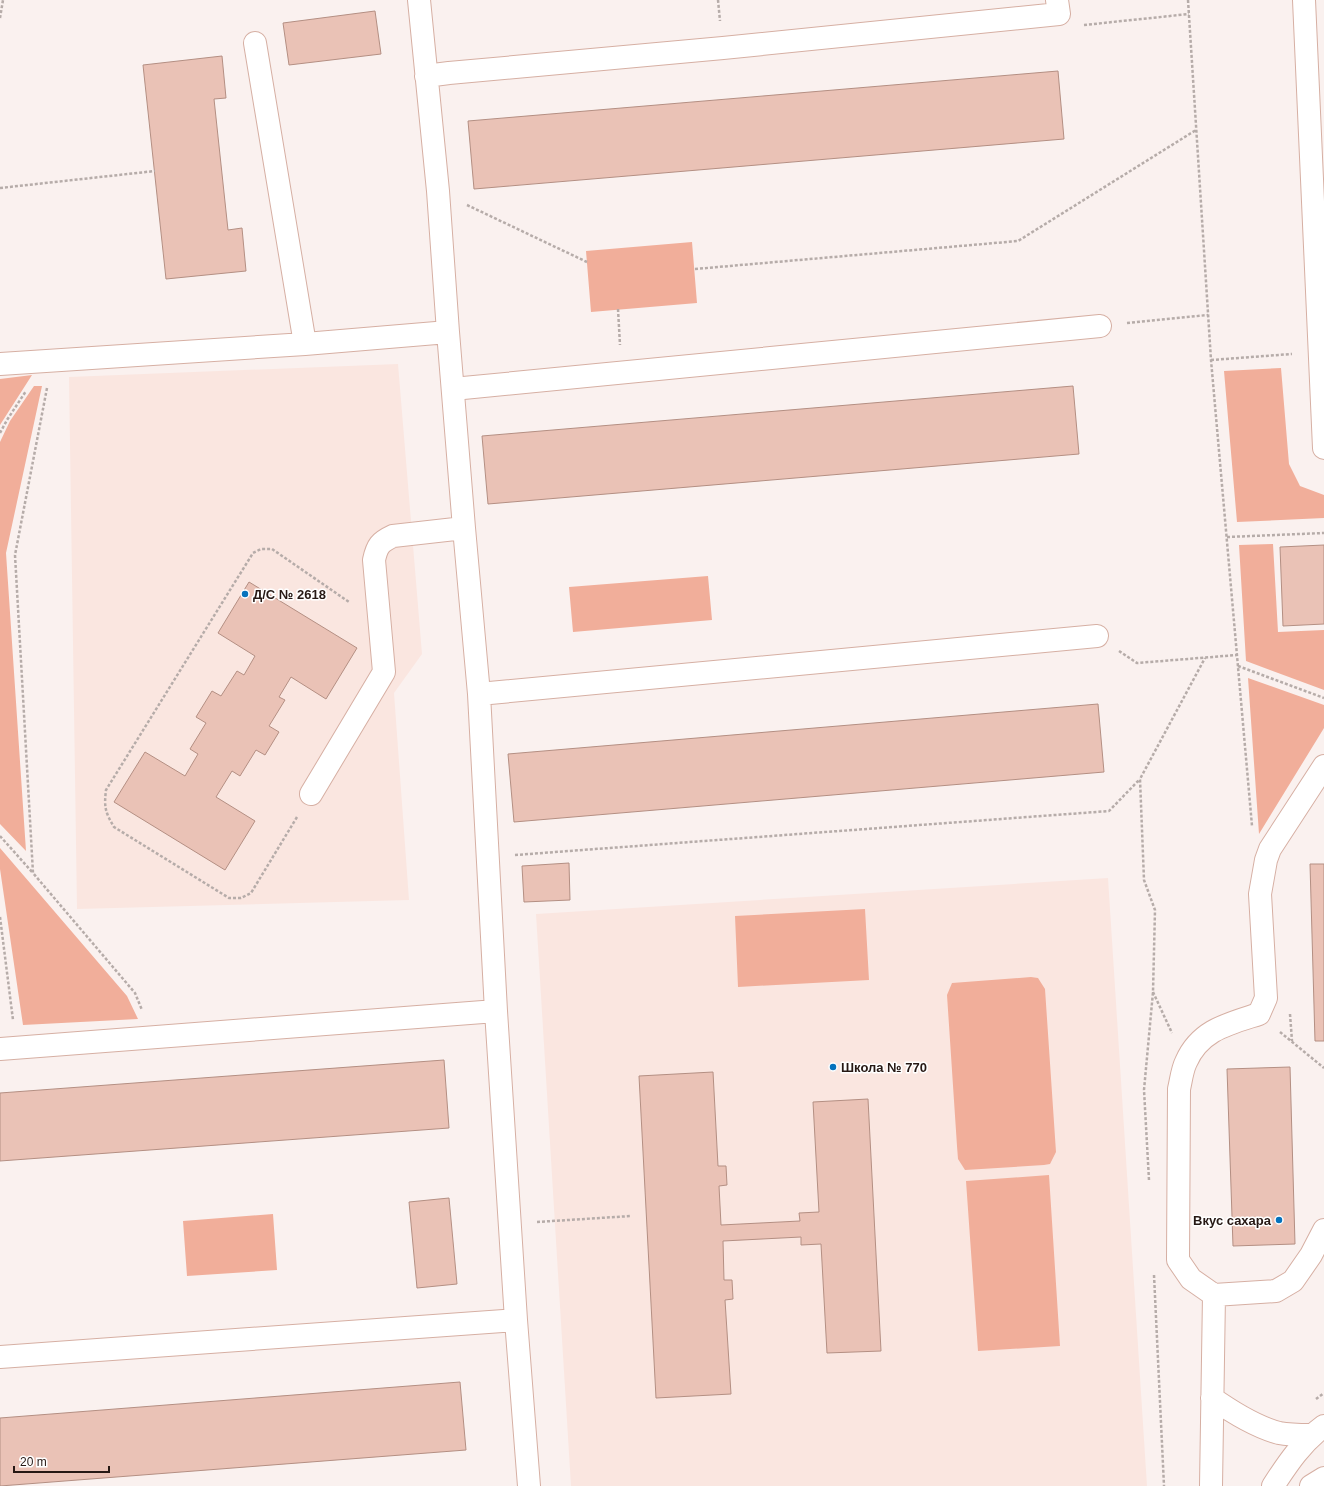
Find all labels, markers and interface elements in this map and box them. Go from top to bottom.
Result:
place label: Д/C № 2618 [253,587,326,602]
marker: Д/C № 2618 [240,589,250,599]
place label: Школа № 770 [841,1060,927,1075]
marker: Школа № 770 [828,1062,838,1072]
place label: Вкус сахара [1193,1213,1272,1228]
marker: Вкус сахара [1274,1215,1284,1225]
scale bar [14,1448,109,1474]
text: 20 m [20,1455,47,1469]

